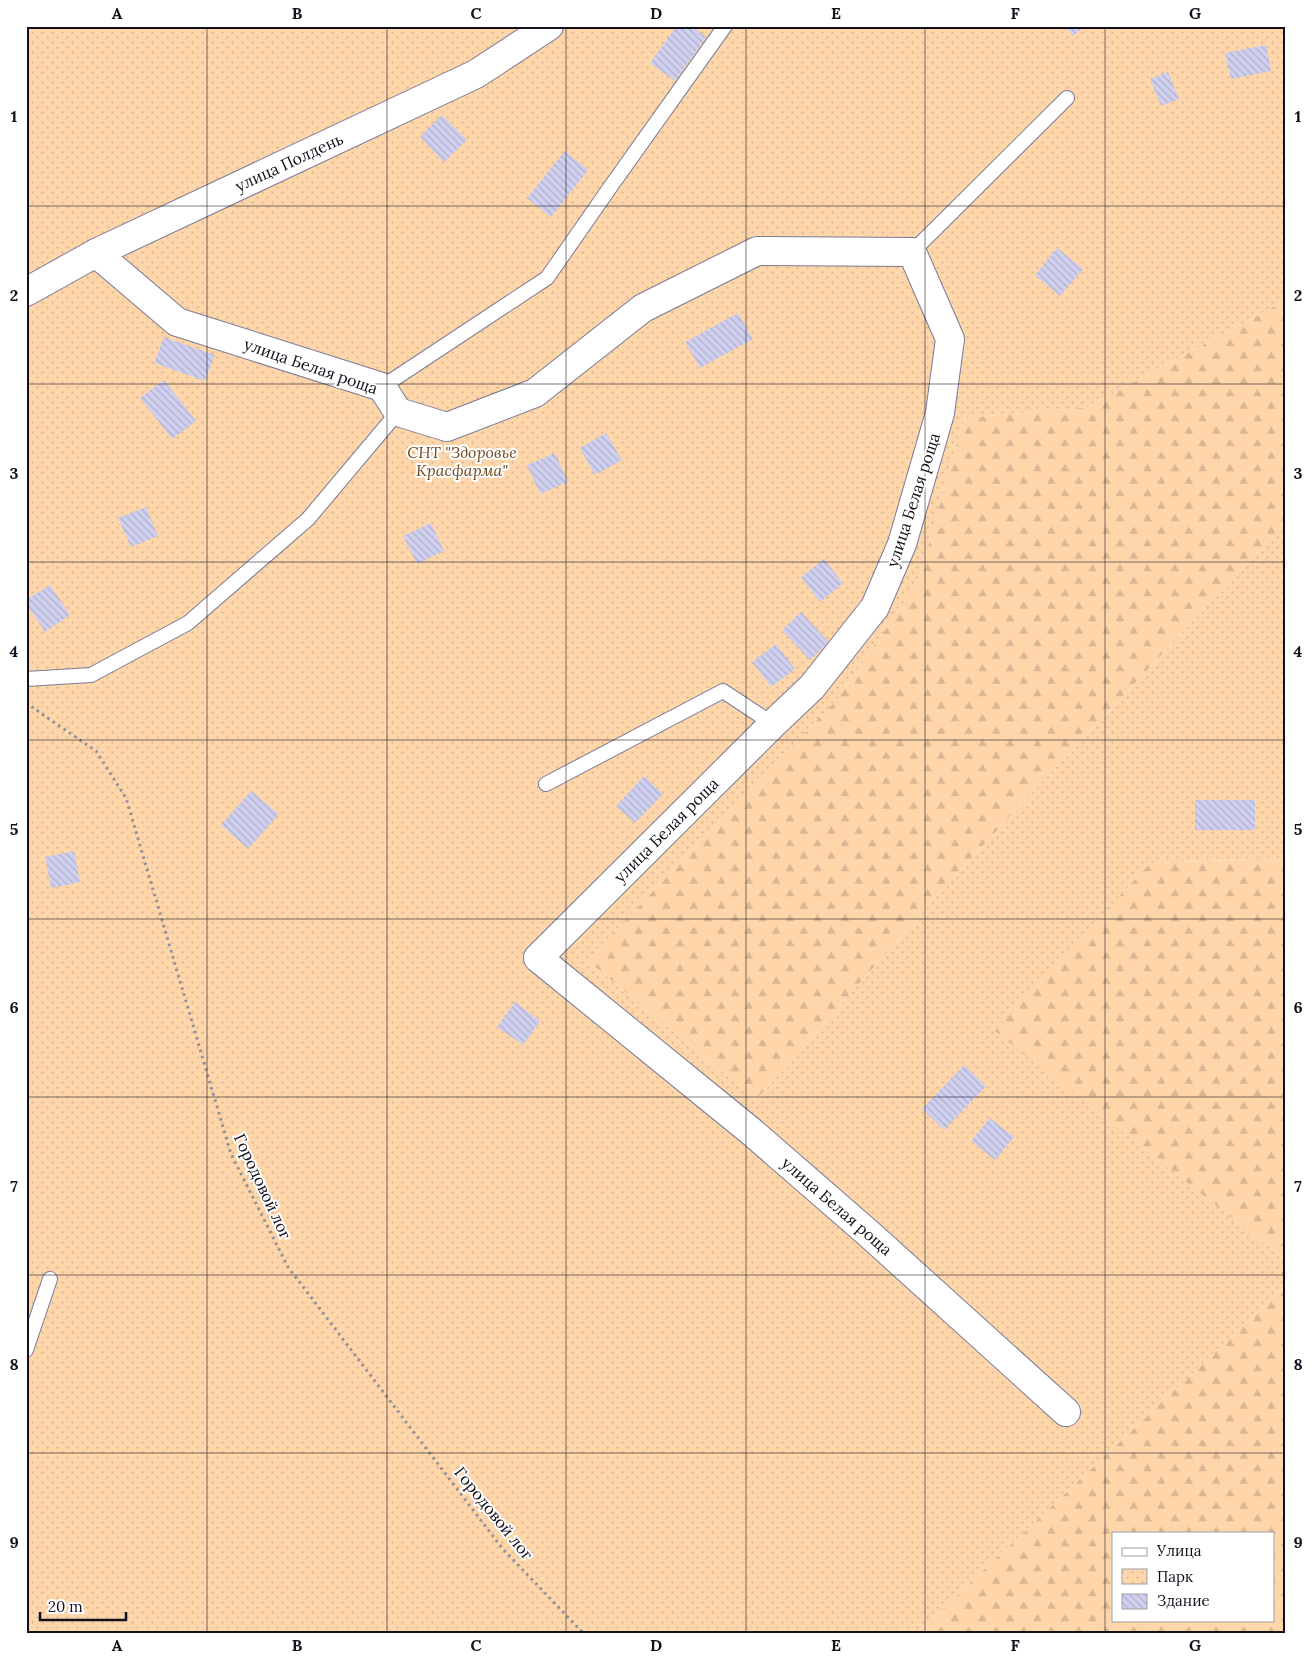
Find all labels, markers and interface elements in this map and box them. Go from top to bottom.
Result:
text: A [112,3,123,23]
text: B [292,3,303,23]
text: C [470,3,482,23]
text: D [650,3,662,23]
text: E [831,3,841,23]
text: F [1010,3,1020,23]
text: G [1189,3,1201,23]
text: 1 [11,106,17,126]
text: 1 [1295,106,1301,126]
street label: улица Полдень [232,128,346,196]
text: 2 [10,285,18,305]
text: 2 [1294,285,1302,305]
street label: улица Белая роща [242,334,380,398]
street label: улица Белая роща [882,430,944,570]
park label: СНТ "Здоровье Красфарма" [407,442,517,480]
text: 3 [10,463,19,483]
text: 3 [1294,463,1303,483]
text: 4 [10,641,19,661]
text: 4 [1294,641,1303,661]
street label: улица Белая роща [609,773,723,887]
text: 5 [10,819,19,839]
text: 5 [1294,819,1303,839]
text: 6 [9,997,19,1017]
text: 6 [1293,997,1303,1017]
street label: Городовой лог [230,1130,296,1242]
street label: улица Белая роща [778,1153,896,1259]
text: 7 [10,1176,18,1196]
text: 7 [1294,1176,1302,1196]
text: 8 [9,1354,19,1374]
text: 8 [1293,1354,1303,1374]
street label: Городовой лог [450,1463,538,1563]
text: 9 [9,1532,19,1552]
legend [1112,1532,1274,1622]
text: 9 [1293,1532,1303,1552]
text: Улица [1156,1541,1202,1560]
text: Парк [1157,1567,1193,1586]
scale bar [40,1589,126,1621]
text: Здание [1157,1591,1210,1610]
text: 20 m [48,1597,83,1616]
text: A [112,1635,123,1655]
text: B [292,1635,303,1655]
text: C [470,1635,482,1655]
text: D [650,1635,662,1655]
text: E [831,1635,841,1655]
text: F [1010,1635,1020,1655]
text: G [1189,1635,1201,1655]

